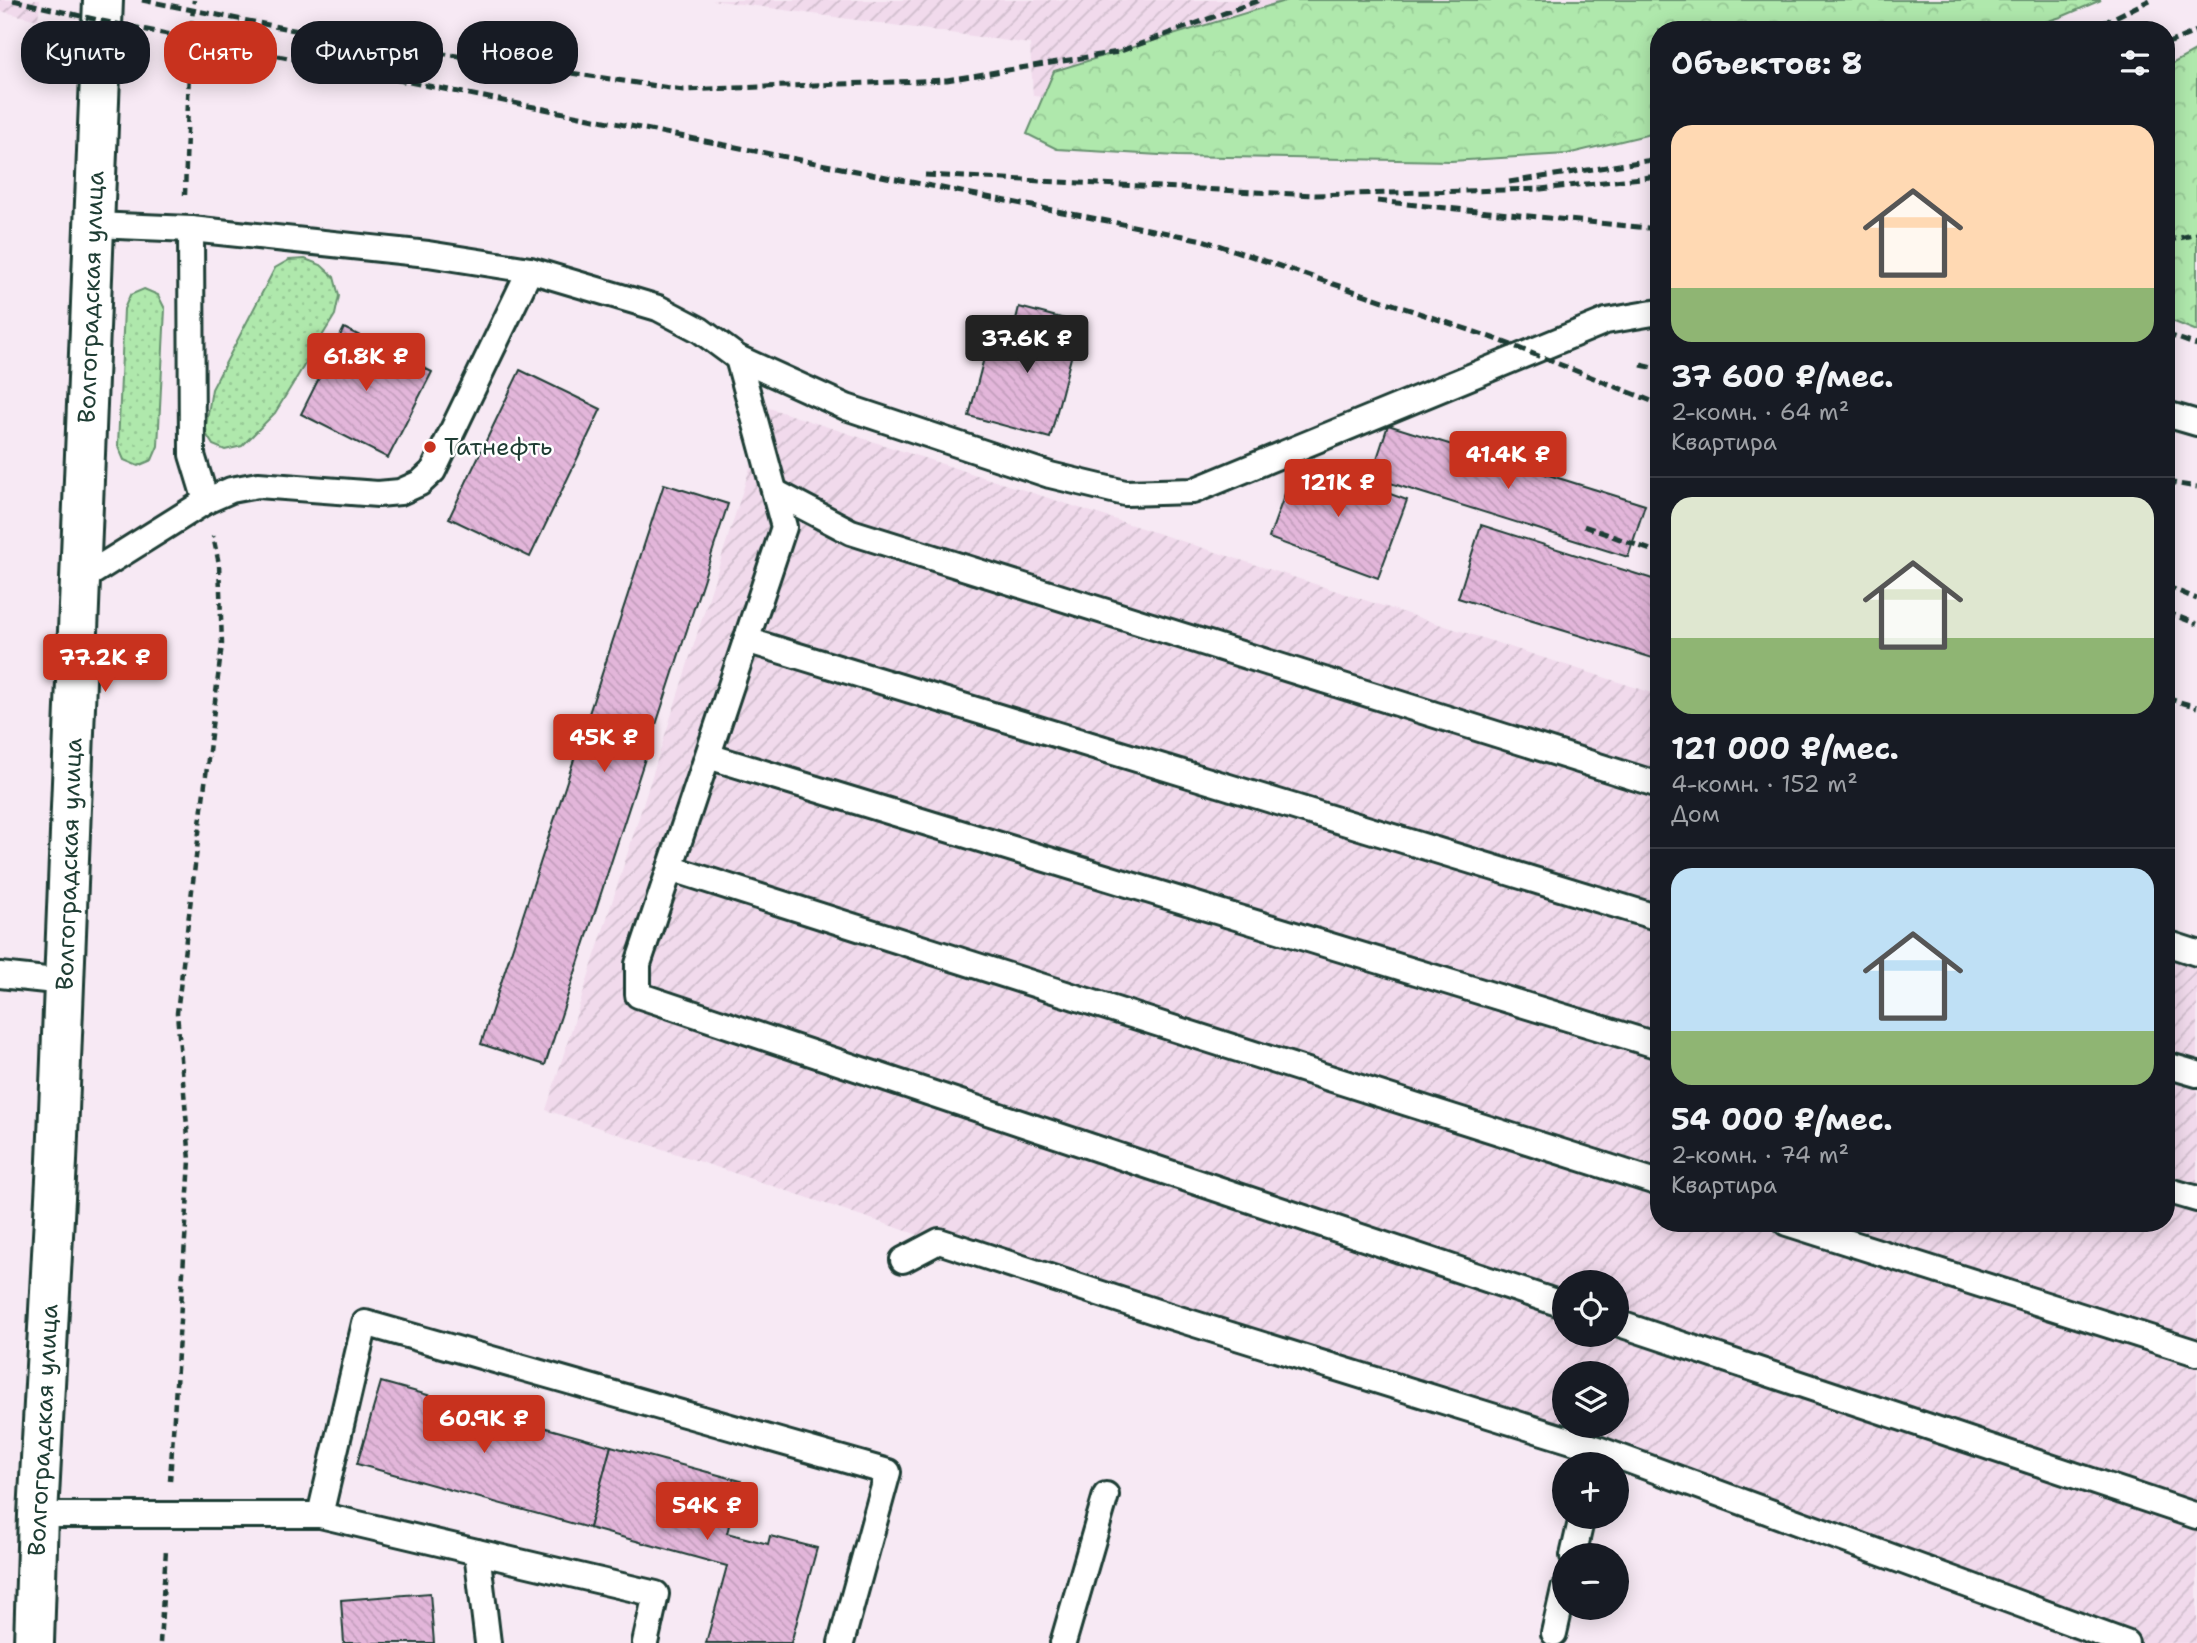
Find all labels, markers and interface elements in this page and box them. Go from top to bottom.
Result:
chip: Купить [21,21,150,84]
chip: Снять [164,21,277,84]
chip: Фильтры [291,21,443,84]
chip: Новое [457,21,578,84]
text: Объектов: 8 [1671,43,1863,84]
icon: filters [2116,44,2154,82]
street label: Волгоградская улица [71,170,111,424]
icon: home [1850,170,1976,296]
pin: 37.6K ₽ [962,316,1092,375]
text: 37.6K ₽ [981,323,1073,353]
pin: 61.8K ₽ [301,334,431,393]
text: 61.8K ₽ [323,341,409,371]
text: 37 600 ₽/мес. [1671,356,1894,397]
text: 2-комн. · 64 m² [1671,397,1849,427]
text: Квартира [1671,427,1777,457]
place label: Татнефть [444,431,552,463]
pin: 41.4K ₽ [1443,432,1573,491]
marker: Татнефть [422,439,438,455]
text: 41.4K ₽ [1465,439,1551,469]
pin: 121K ₽ [1281,460,1395,519]
text: 121K ₽ [1301,467,1375,497]
icon: home [1850,542,1976,668]
pin: 77.2K ₽ [40,634,170,694]
text: 77.2K ₽ [59,642,151,672]
pin: 45K ₽ [555,714,653,774]
text: 45K ₽ [569,722,639,752]
text: 121 000 ₽/мес. [1671,728,1899,769]
street label: Волгоградская улица [49,737,89,991]
text: 4-комн. · 152 m² [1671,769,1858,799]
text: Дом [1671,799,1720,829]
icon: home [1850,913,1976,1039]
text: 54 000 ₽/мес. [1671,1099,1893,1140]
text: 2-комн. · 74 m² [1671,1140,1849,1170]
text: Квартира [1671,1170,1777,1200]
map controls [1552,1270,1629,1620]
button: locate [1552,1270,1629,1347]
street label: Волгоградская улица [20,1303,66,1557]
button: layers [1552,1361,1629,1438]
pin: 60.9K ₽ [419,1396,549,1455]
text: 60.9K ₽ [439,1403,529,1433]
button: + [1552,1452,1629,1529]
pin: 54K ₽ [658,1482,756,1542]
text: 54K ₽ [672,1490,742,1520]
button: − [1552,1543,1629,1620]

